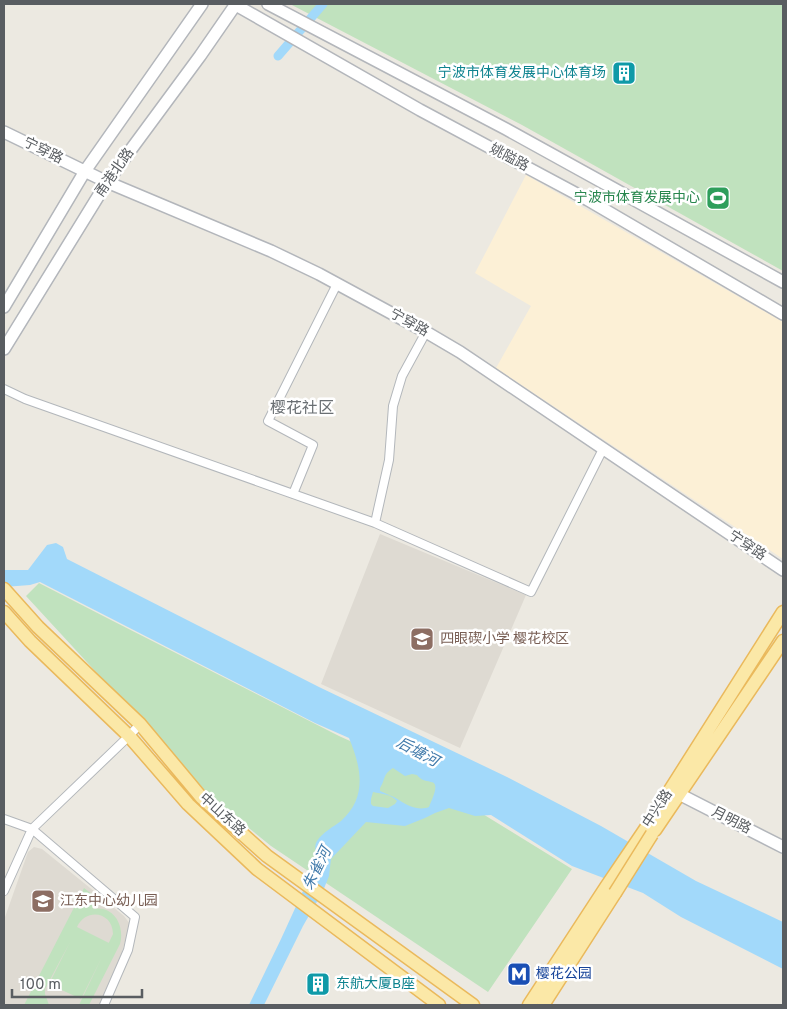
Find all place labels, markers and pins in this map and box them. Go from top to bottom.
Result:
building icon: 宁波市体育发展中心体育场 [611,60,637,86]
place label: 宁波市体育发展中心体育场 [438,64,606,82]
sports icon: 宁波市体育发展中心 [705,185,731,211]
place label: 宁波市体育发展中心 [574,189,700,207]
school or university icon: 四眼碶小学 樱花校区 [409,626,435,652]
place label: 四眼碶小学 樱花校区 [440,630,569,648]
school or university icon: 江东中心幼儿园 [30,888,56,914]
place label: 江东中心幼儿园 [60,893,158,910]
metro station icon: 樱花公园 [506,961,532,987]
place label: 樱花公园 [536,966,592,983]
building icon: 东航大厦B座 [305,971,331,997]
place label: 东航大厦B座 [336,976,415,993]

